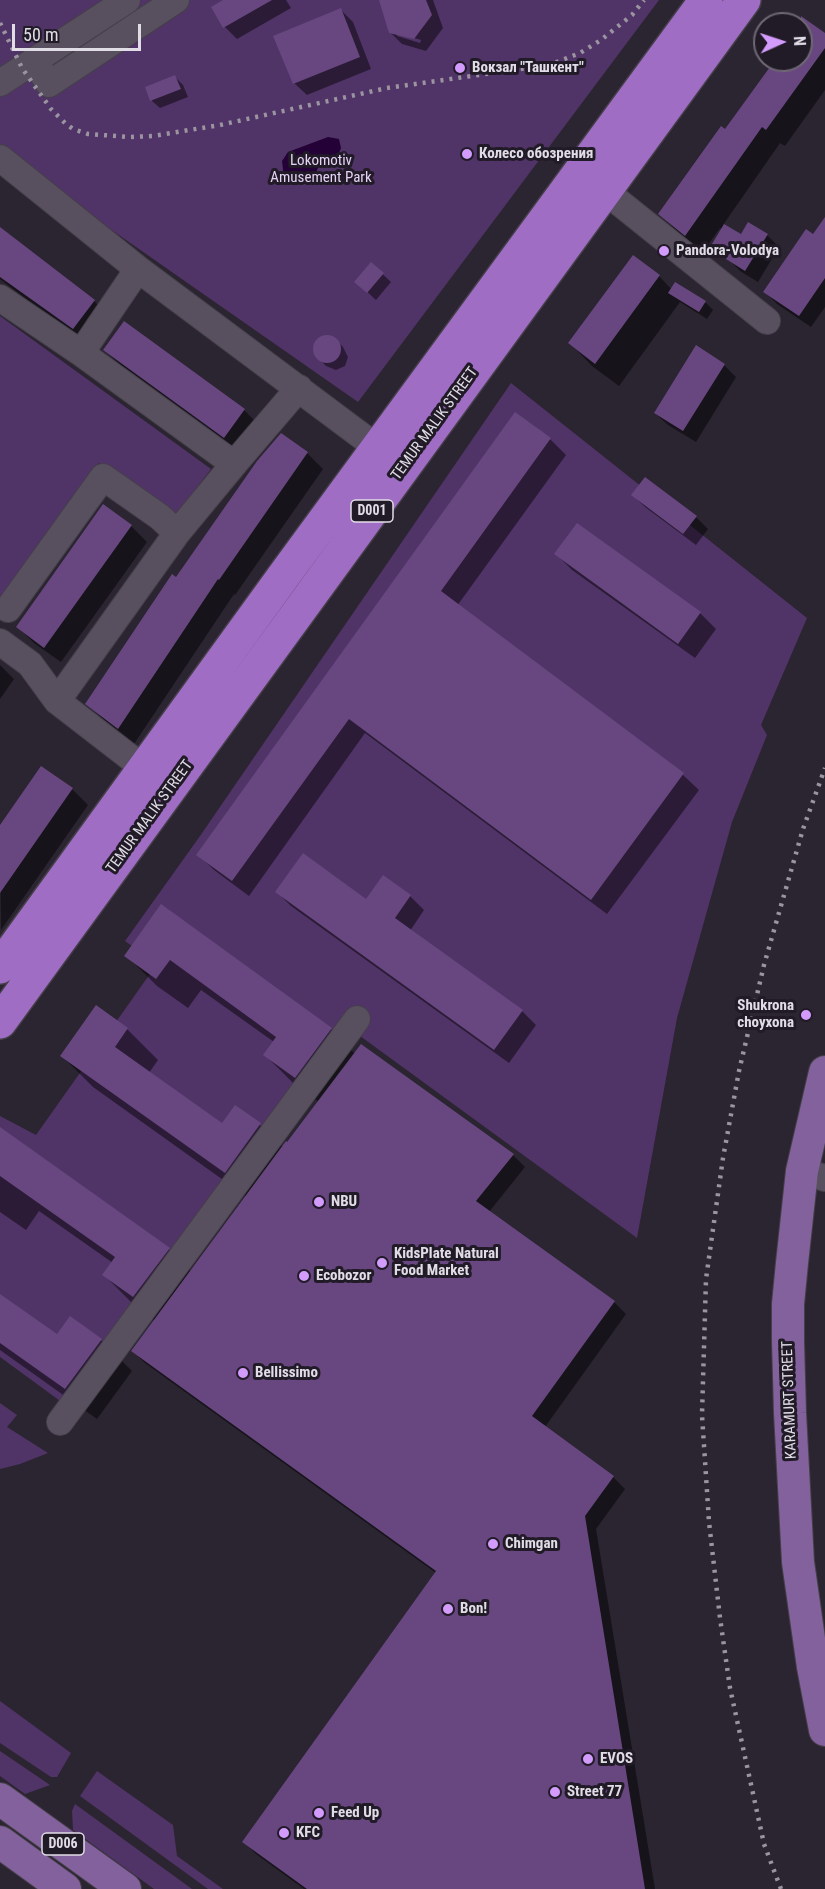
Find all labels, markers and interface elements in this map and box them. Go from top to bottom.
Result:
scale bar [15,12,144,50]
north arrow [753,12,813,72]
text: 50 m [23,24,58,45]
text: N [790,36,809,47]
place label: Вокзал "Ташкент" [472,59,584,77]
marker: Вокзал "Ташкент" [453,61,467,75]
place label: Колесо обозрения [479,145,593,163]
marker: Колесо обозрения [460,147,474,161]
park label: Lokomotiv Amusement Park [270,152,372,187]
place label: Pandora-Volodya [676,242,779,260]
marker: Pandora-Volodya [657,244,671,258]
street label: TEMUR MALIK STREET [388,364,482,484]
road number: D001 [351,500,393,522]
street label: TEMUR MALIK STREET [103,757,197,877]
place label: Shukrona choyxona [737,997,794,1032]
marker: Shukrona choyxona [799,1008,813,1022]
place label: NBU [331,1193,357,1211]
marker: NBU [312,1195,326,1209]
place label: KidsPlate Natural Food Market [394,1245,499,1280]
marker: KidsPlate Natural Food Market [375,1256,389,1270]
place label: Ecobozor [316,1267,371,1285]
marker: Ecobozor [297,1269,311,1283]
street label: KARAMURT STREET [779,1341,801,1459]
place label: Bellissimo [255,1364,318,1382]
marker: Bellissimo [236,1366,250,1380]
place label: Chimgan [505,1535,558,1553]
marker: Chimgan [486,1537,500,1551]
place label: Bon! [460,1600,487,1618]
marker: Bon! [441,1602,455,1616]
place label: EVOS [600,1750,633,1768]
marker: EVOS [581,1752,595,1766]
place label: Street 77 [567,1783,622,1801]
marker: Street 77 [548,1785,562,1799]
place label: Feed Up [331,1804,379,1822]
marker: Feed Up [312,1806,326,1820]
place label: KFC [296,1824,320,1842]
marker: KFC [277,1826,291,1840]
road number: D006 [42,1833,84,1855]

